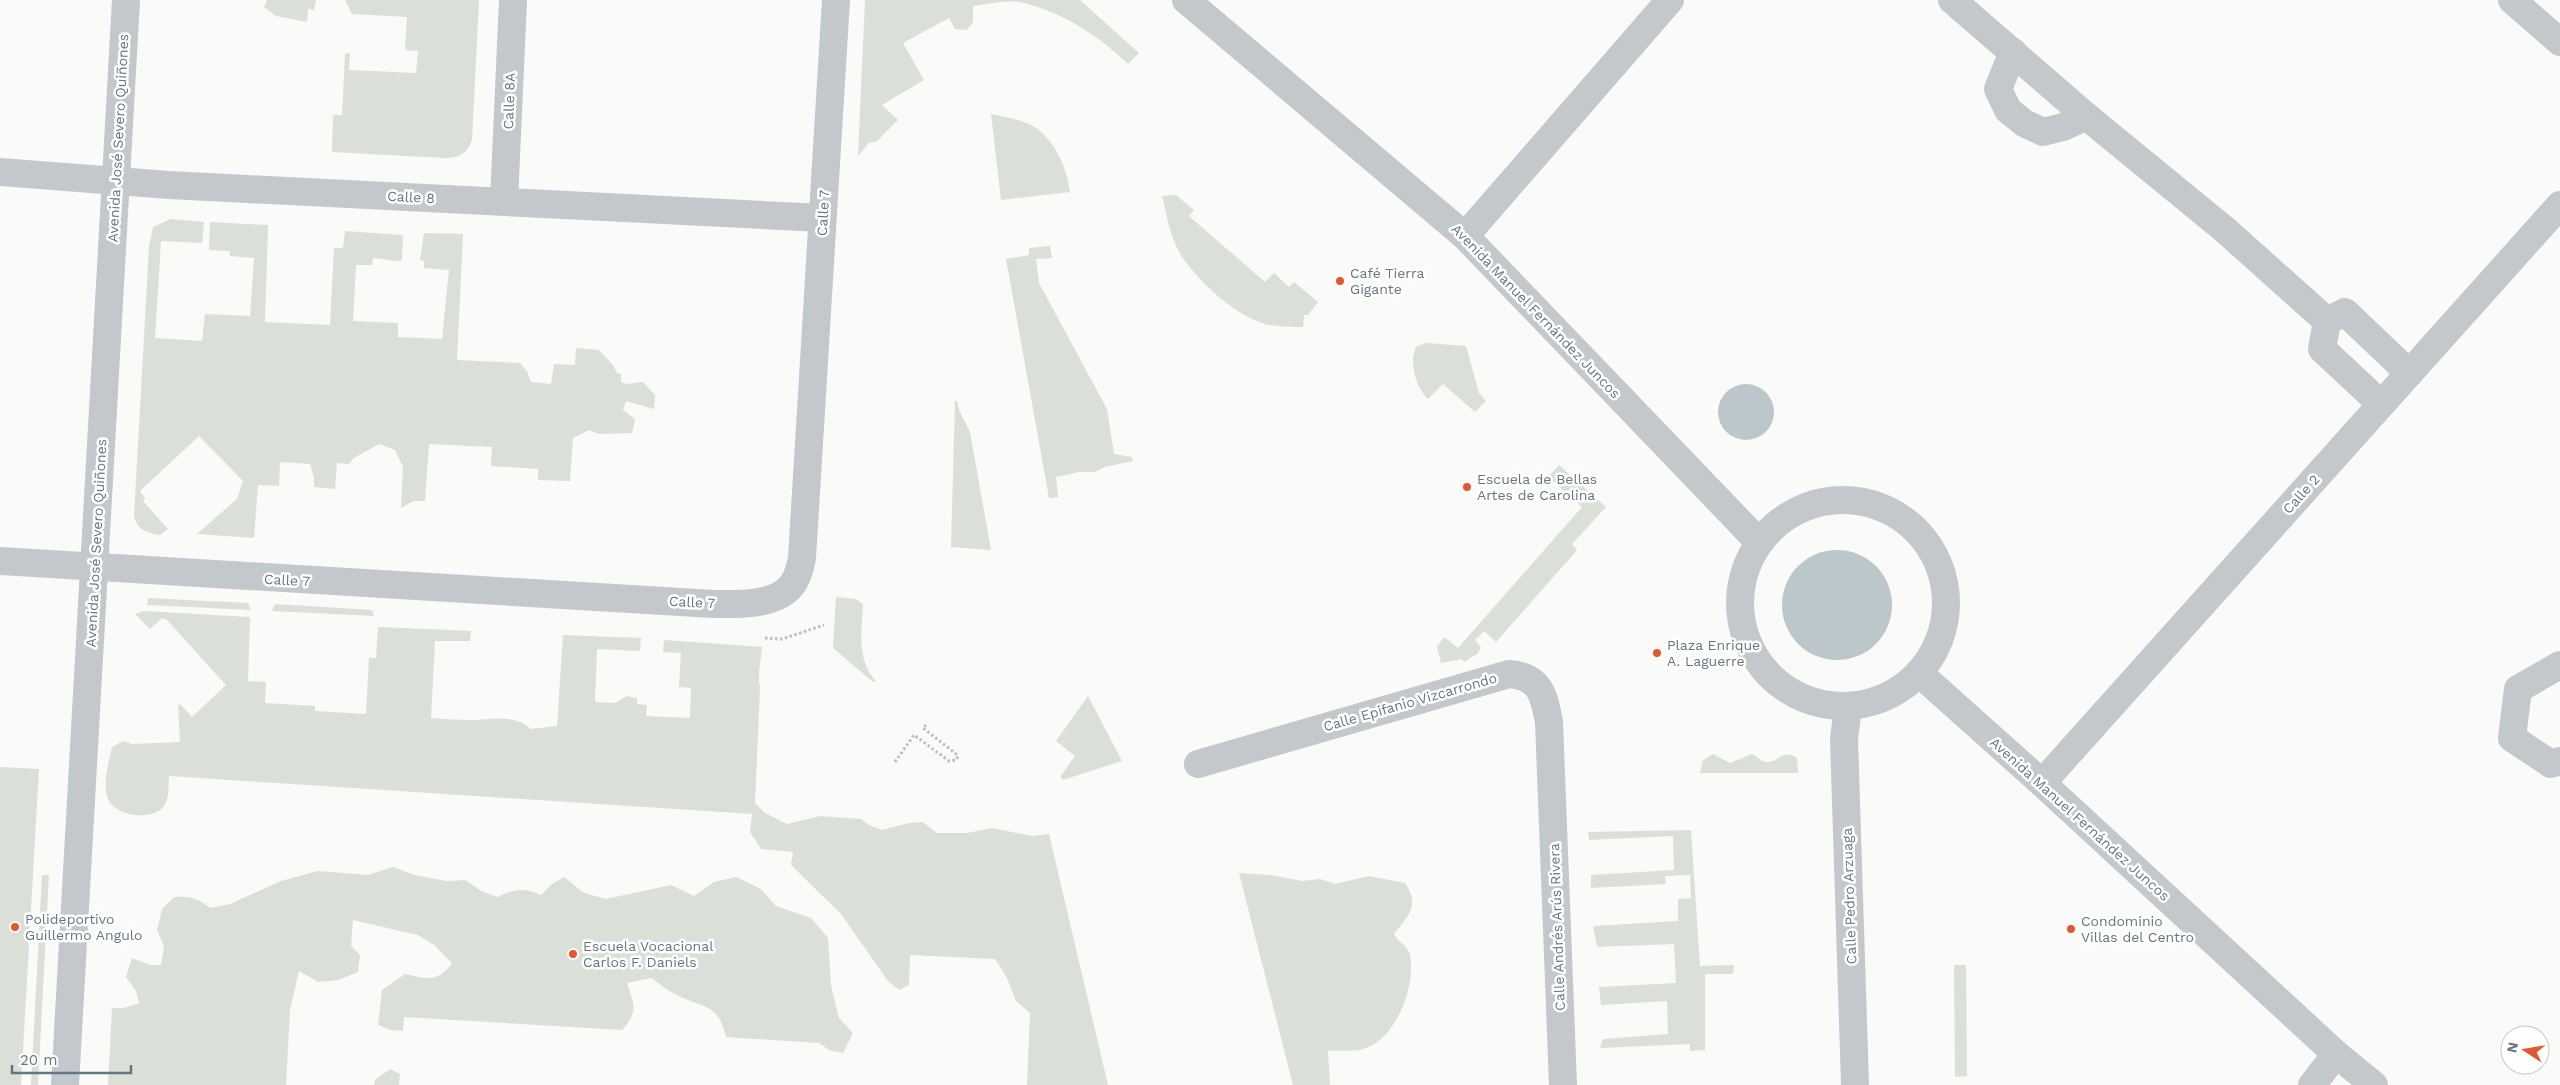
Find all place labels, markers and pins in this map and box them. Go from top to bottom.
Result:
place label: Café Tierra Gigante [1350,265,1424,297]
marker: Café Tierra Gigante [1334,275,1346,287]
place label: Escuela de Bellas Artes de Carolina [1477,471,1597,503]
marker: Escuela de Bellas Artes de Carolina [1461,481,1473,493]
place label: Plaza Enrique A. Laguerre [1667,637,1760,669]
marker: Plaza Enrique A. Laguerre [1651,647,1663,659]
place label: Polideportivo Guillermo Angulo [25,911,143,943]
place label: Condominio Villas del Centro [2081,913,2194,945]
marker: Polideportivo Guillermo Angulo [9,921,21,933]
marker: Condominio Villas del Centro [2065,923,2077,935]
place label: Escuela Vocacional Carlos F. Daniels [583,938,714,970]
marker: Escuela Vocacional Carlos F. Daniels [567,948,579,960]

